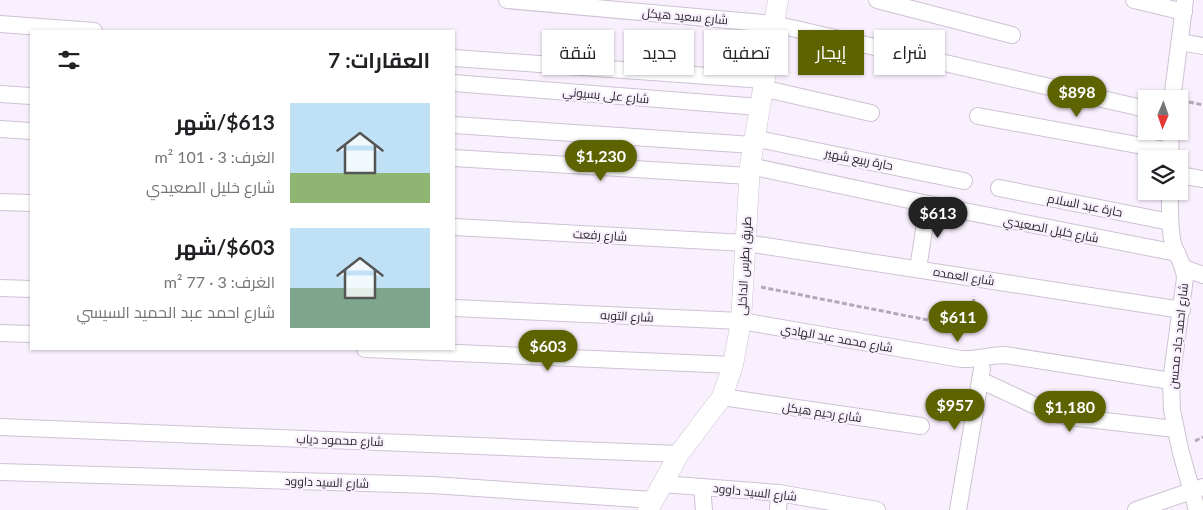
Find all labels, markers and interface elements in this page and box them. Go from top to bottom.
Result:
street label: شارع سعيد هيكل [641,5,729,28]
chip: شقة [542,30,614,75]
chip: جديد [624,30,694,75]
chip: تصفية [704,30,788,75]
chip: إيجار [798,30,864,75]
chip: شراء [874,30,945,75]
icon: filters [55,46,83,74]
text: العقارات: 7 [328,47,430,72]
pin: $898 [1047,76,1107,118]
text: $898 [1058,82,1096,101]
street label: شارع على بسيوني [562,84,650,109]
north arrow [1138,90,1188,140]
map controls [1138,90,1188,200]
text: $613/شهر [175,109,275,134]
icon: home [330,123,390,183]
pin: $1,230 [560,140,642,182]
street label: حارة ربيع شهير [823,145,894,174]
text: $1,230 [576,146,626,165]
text: الغرف: 3 · 101 m² [155,147,275,166]
button: layers [1138,150,1188,200]
text: شارع خليل الصعيدي [146,177,275,196]
street label: حارة عبد السلام [1046,190,1124,221]
pin: $613 [908,196,968,239]
text: $613 [919,203,957,222]
street label: شارع خليل الصعيدي [1002,212,1100,249]
street label: طريق بطرس الداخلى [734,216,754,316]
street label: شارع رفعت [572,226,628,245]
text: $603/شهر [175,234,275,259]
icon: home [330,248,390,308]
street label: شارع العمده [932,264,996,289]
text: الغرف: 3 · 77 m² [164,272,275,291]
street label: شارع احمد جاد محسن [1165,282,1192,390]
pin: $611 [928,300,988,343]
text: شارع احمد عبد الحميد السيسي [76,302,275,321]
street label: شارع التوبه [600,307,654,326]
text: $611 [939,307,977,326]
street label: شارع محمد عبد الهادي [779,321,894,358]
pin: $603 [518,330,578,372]
text: $603 [529,336,567,355]
pin: $957 [925,388,985,431]
pin: $1,180 [1029,390,1111,433]
text: $957 [936,395,974,414]
text: $1,180 [1045,397,1095,416]
street label: شارع رحيم هيكل [781,399,863,426]
street label: شارع محمود دياب [296,431,384,450]
street label: شارع السيد داوود [285,473,369,492]
street label: شارع السيد داوود [712,480,798,505]

